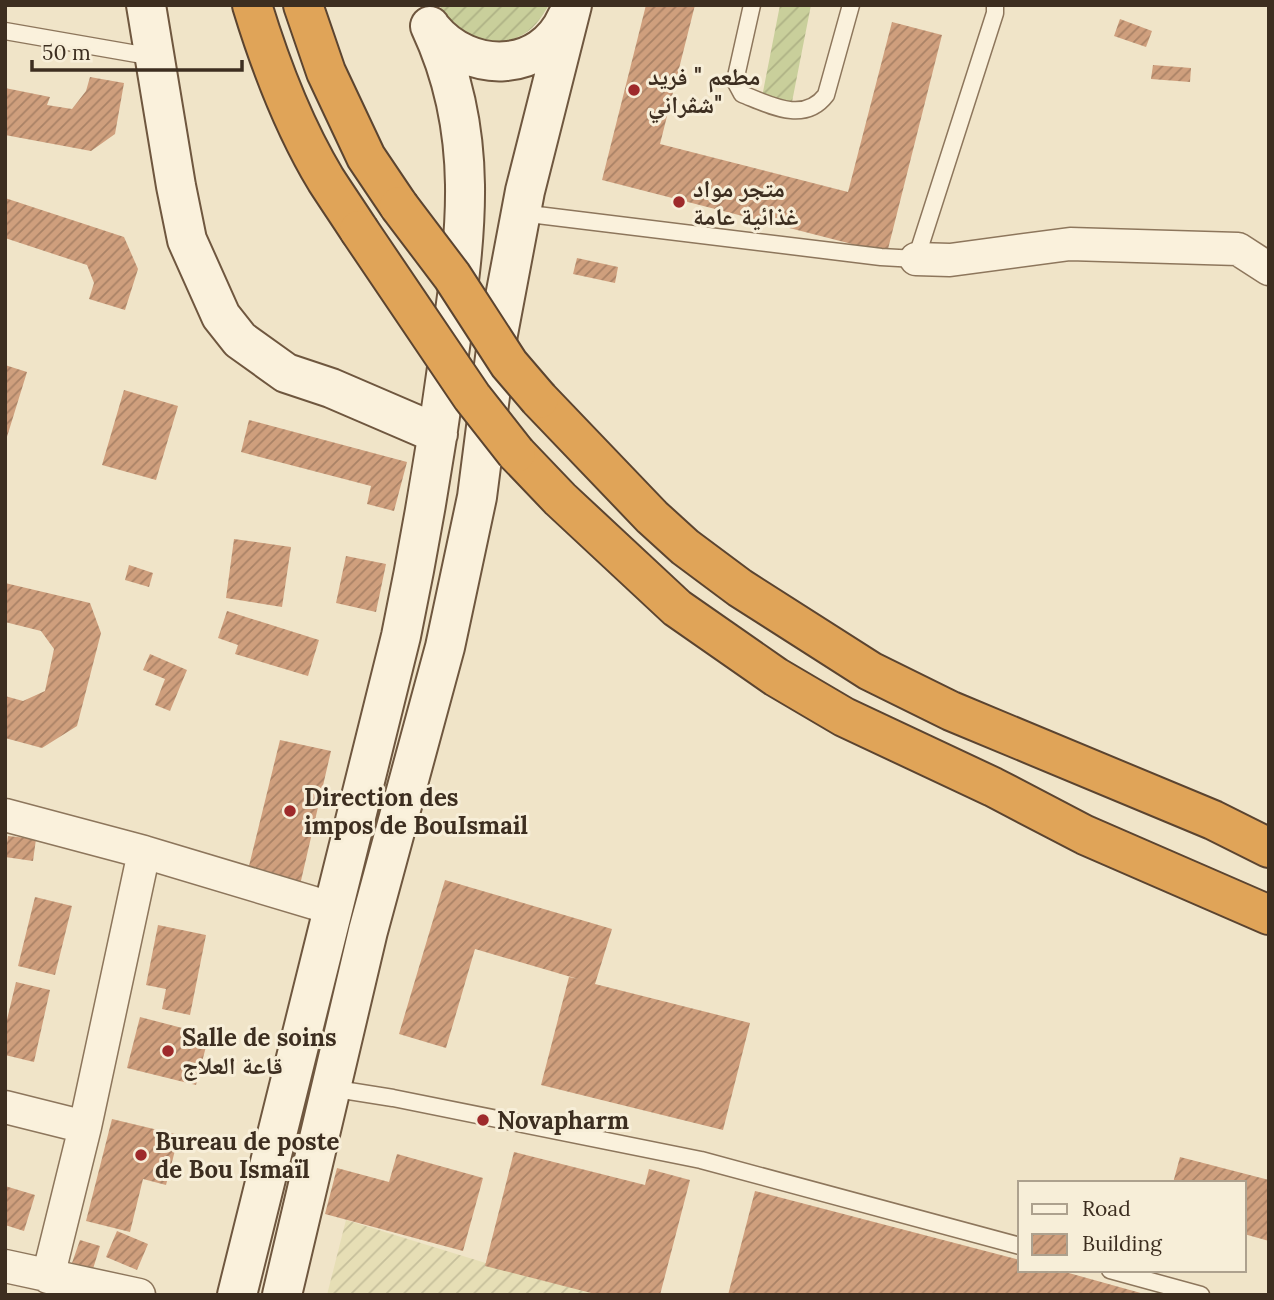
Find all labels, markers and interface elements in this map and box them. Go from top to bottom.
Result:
scale bar [32,28,242,72]
text: 50 m [42,39,91,66]
place label: مطعم " فريد شڨراني" [648,61,760,123]
marker: مطعم " فريد شڨراني" [626,82,642,98]
place label: متجر مواد غذائية عامة [693,173,798,232]
marker: متجر مواد غذائية عامة [671,194,687,210]
place label: Direction des impos de BouIsmail [304,782,528,841]
marker: Direction des impos de BouIsmail [282,803,298,819]
place label: Salle de soins قاعة العلاج [182,1022,337,1081]
marker: Salle de soins قاعة العلاج [160,1043,176,1059]
place label: Novapharm [497,1105,629,1136]
marker: Novapharm [475,1112,491,1128]
place label: Bureau de poste de Bou Ismaïl [155,1126,340,1185]
marker: Bureau de poste de Bou Ismaïl [133,1147,149,1163]
legend [1018,1181,1246,1272]
text: Road [1082,1195,1131,1222]
text: Building [1082,1230,1162,1257]

